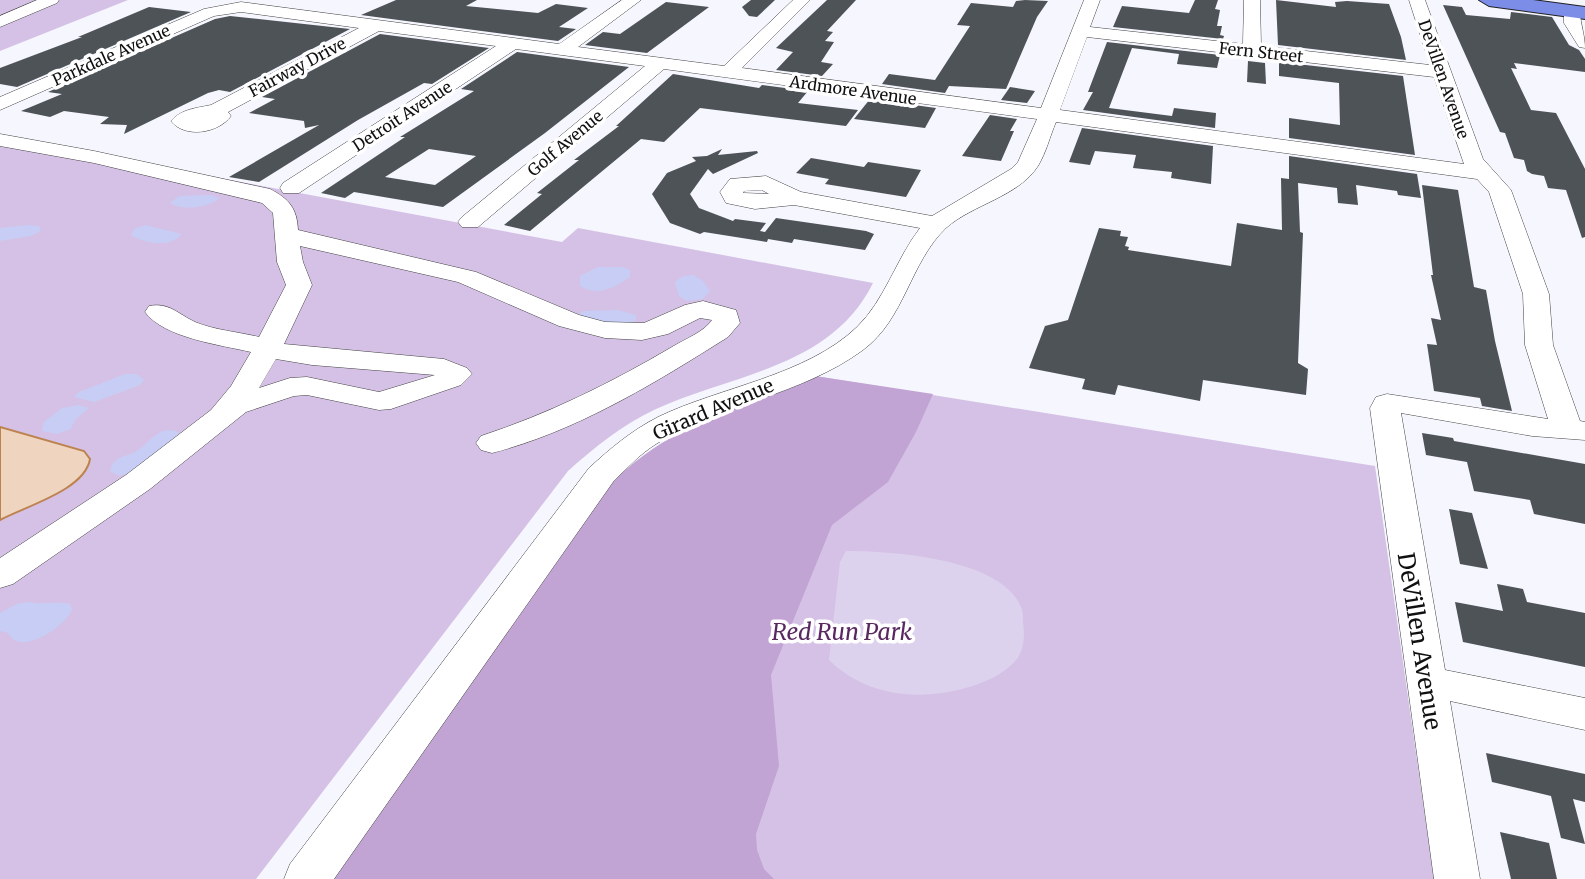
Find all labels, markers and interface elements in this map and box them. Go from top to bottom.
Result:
street label: DeVillen Avenue [1414,17,1474,141]
street label: Parkdale Avenue [49,20,173,90]
street label: Fairway Drive [245,33,349,101]
street label: Fern Street [1218,38,1305,66]
street label: Ardmore Avenue [787,71,918,109]
street label: Detroit Avenue [349,77,455,155]
street label: Golf Avenue [523,106,607,180]
street label: Girard Avenue [649,373,777,445]
street label: DeVillen Avenue [1392,550,1448,732]
park label: Red Run Park [772,617,913,646]

